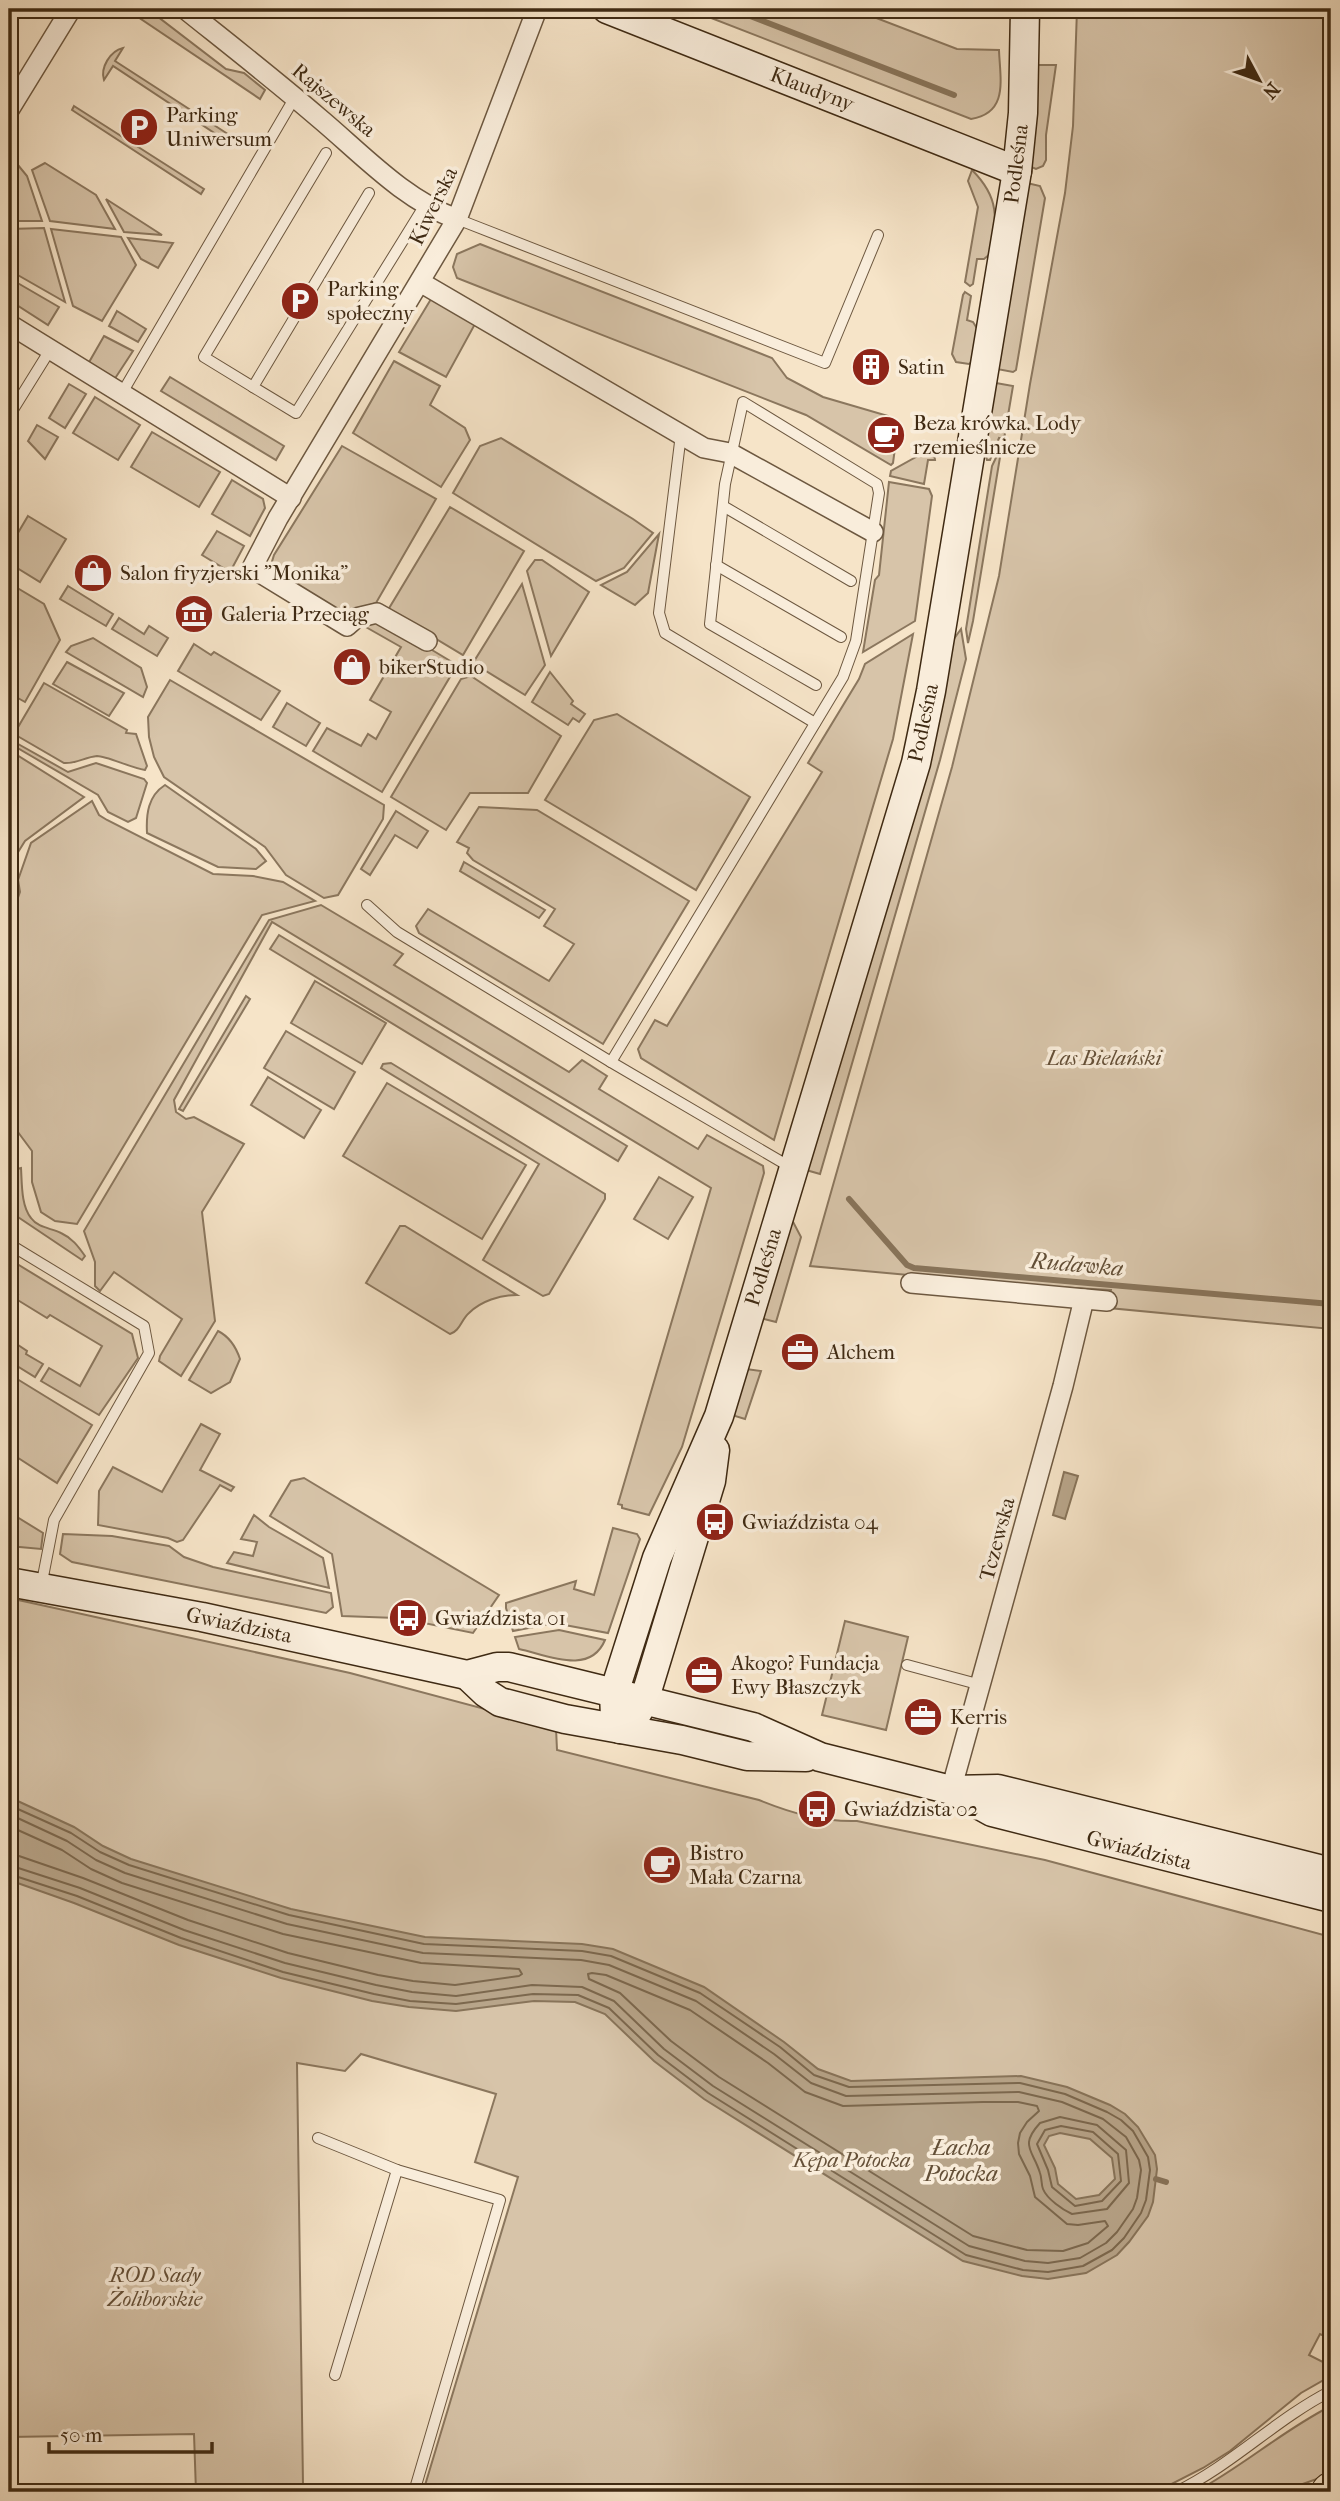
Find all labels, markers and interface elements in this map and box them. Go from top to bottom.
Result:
north arrow [1224,46,1294,116]
street label: Rajszewska [287,58,381,142]
street label: Klaudyny [767,62,858,116]
text: N [1258,78,1284,104]
place label: Parking Uniwersum [166,103,273,151]
parking icon: Parking Uniwersum [118,106,160,148]
street label: Podleśna [999,123,1033,205]
street label: Kiwerska [404,163,462,249]
place label: Parking społeczny [327,277,415,325]
parking icon: Parking społeczny [279,280,321,322]
building icon: Satin [850,346,892,388]
place label: Satin [898,355,944,379]
place label: Beza krówka. Lody rzemieślnicze [913,411,1082,459]
cafe icon: Beza krówka. Lody rzemieślnicze [865,414,907,456]
shop icon: Salon fryzjerski "Monika" [72,552,114,594]
place label: Salon fryzjerski "Monika" [120,561,348,585]
museum icon: Galeria Przeciąg [173,593,215,635]
place label: Galeria Przeciąg [221,602,369,626]
shop icon: bikerStudio [331,646,373,688]
place label: bikerStudio [378,655,484,679]
street label: Podleśna [903,681,943,765]
park label: Las Bielański [1044,1046,1164,1070]
street label: Podleśna [740,1225,786,1309]
water label: Rudawka [1027,1247,1125,1282]
office icon: Alchem [779,1331,821,1373]
place label: Alchem [826,1340,896,1364]
street label: Tczewska [974,1494,1020,1583]
bus stop icon: Gwiaździsta 04 [694,1501,736,1543]
place label: Gwiaździsta 04 [742,1510,878,1534]
bus stop icon: Gwiaździsta 01 [387,1597,429,1639]
street label: Gwiaździsta [184,1602,294,1648]
place label: Gwiaździsta 01 [435,1606,566,1630]
place label: Akogo? Fundacja Ewy Błaszczyk [730,1651,880,1699]
office icon: Akogo? Fundacja Ewy Błaszczyk [683,1654,725,1696]
office icon: Kerris [902,1696,944,1738]
place label: Kerris [950,1705,1007,1729]
bus stop icon: Gwiaździsta 02 [796,1788,838,1830]
place label: Gwiaździsta 02 [844,1797,979,1821]
street label: Gwiaździsta [1084,1825,1194,1875]
place label: Bistro Mała Czarna [689,1841,802,1889]
cafe icon: Bistro Mała Czarna [641,1844,683,1886]
water label: Łacha Potocka [923,2134,998,2187]
park label: Kępa Potocka [791,2148,911,2172]
park label: ROD Sady Żoliborskie [106,2263,203,2311]
scale bar [49,2410,212,2454]
text: 50 m [60,2423,103,2447]

